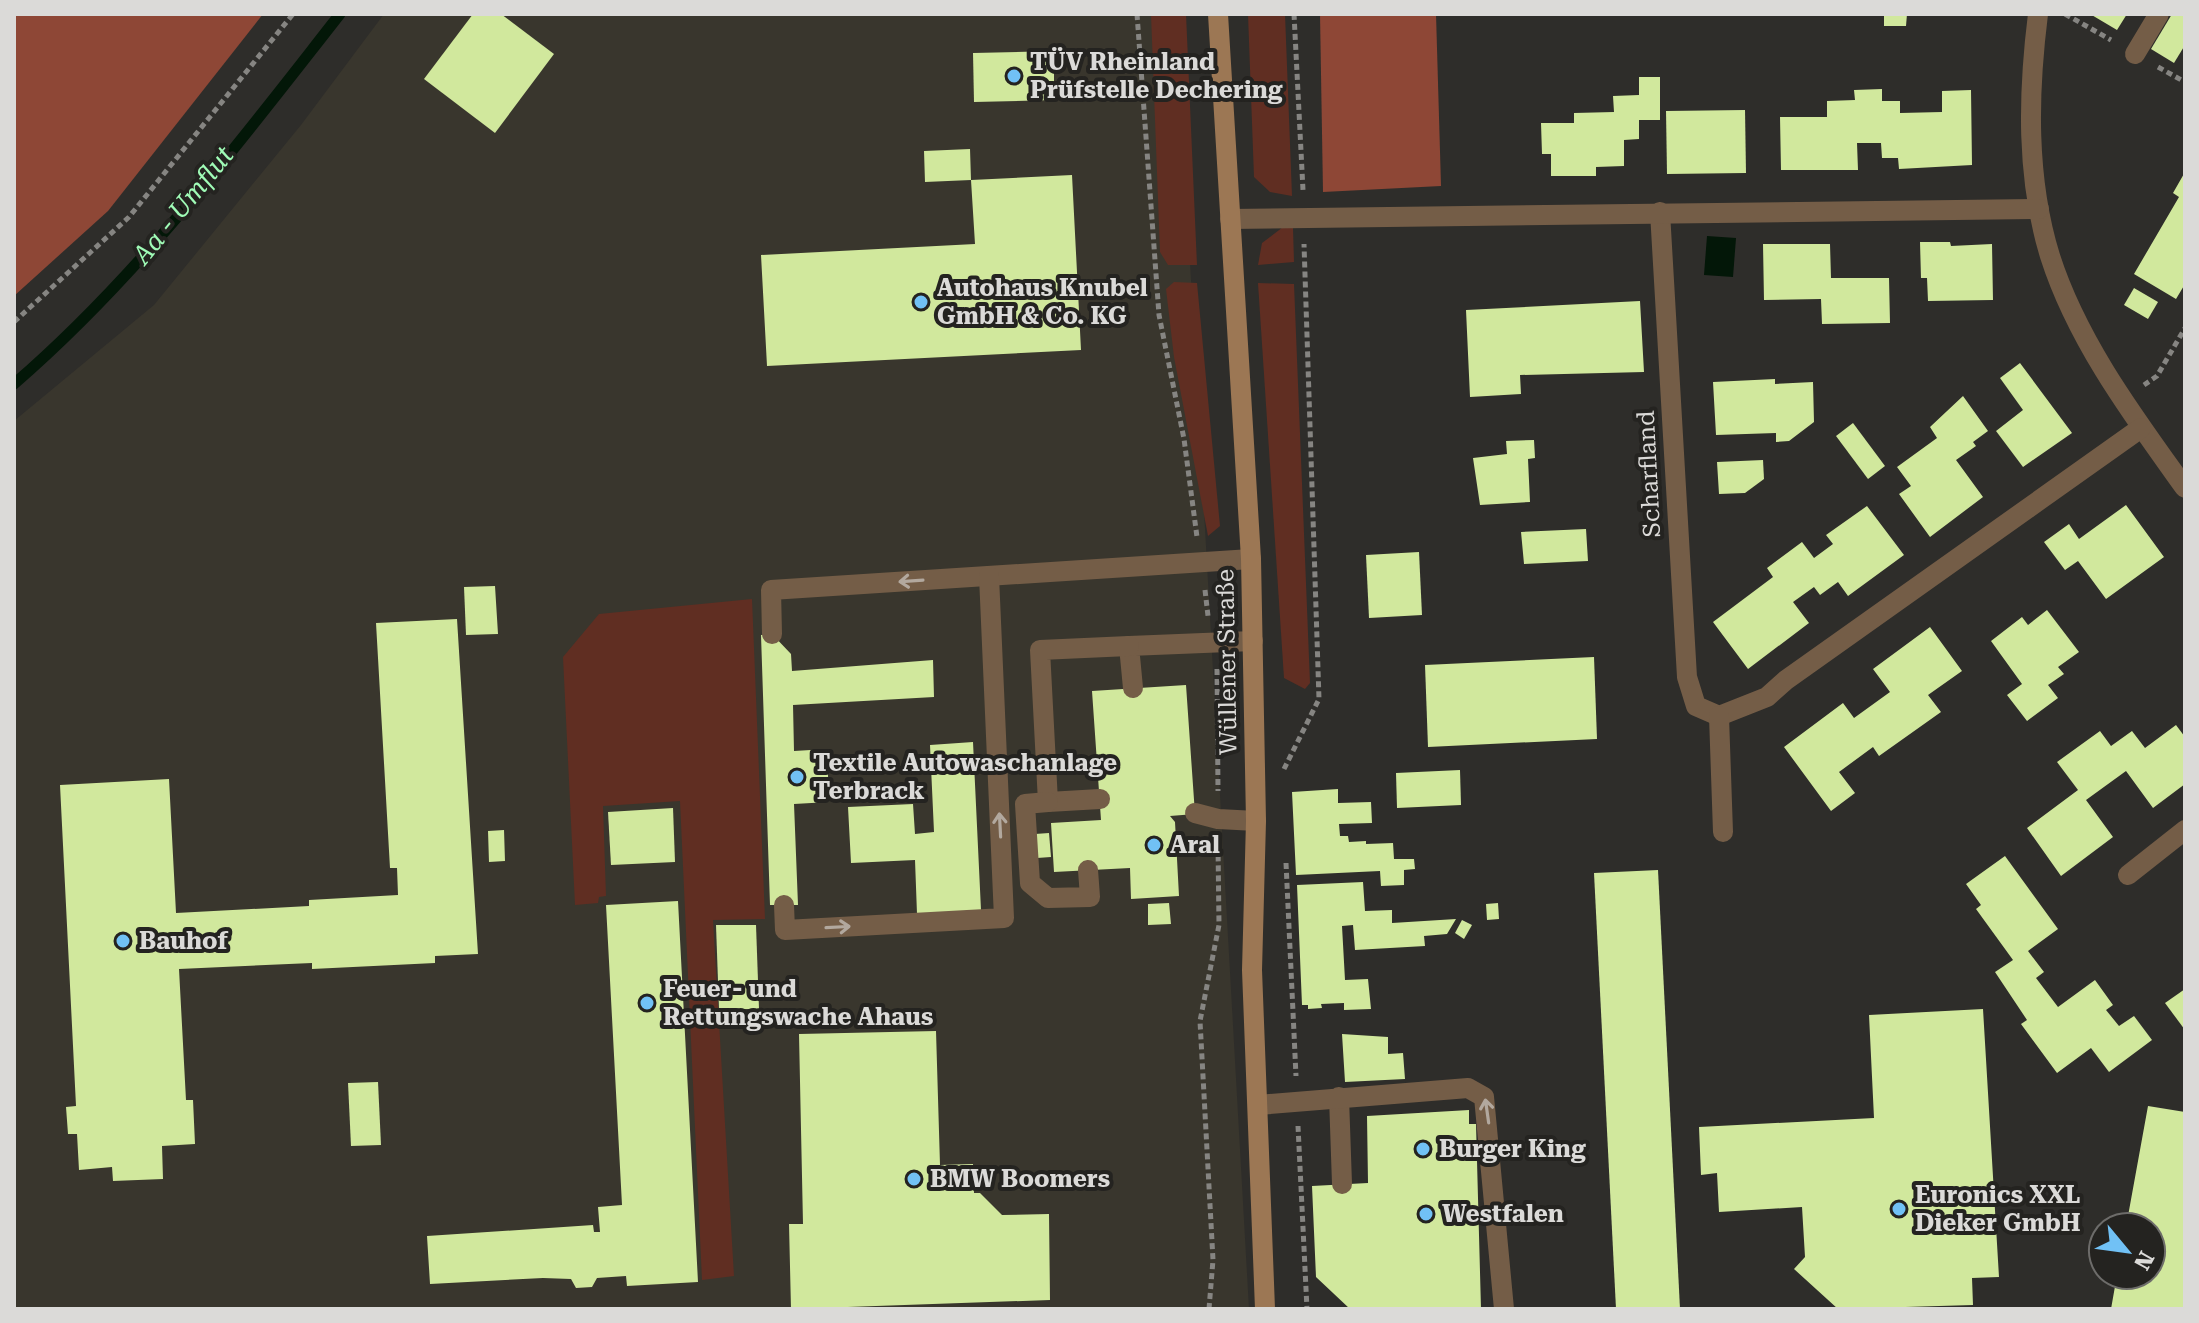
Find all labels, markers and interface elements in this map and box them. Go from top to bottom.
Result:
place label: TÜV Rheinland Prüfstelle Dechering [1030,46,1283,104]
marker: TÜV Rheinland Prüfstelle Dechering [1005,67,1023,85]
water label: Aa - Umflut [125,140,240,271]
place label: Autohaus Knubel GmbH & Co. KG [937,274,1148,330]
marker: Autohaus Knubel GmbH & Co. KG [912,293,930,311]
street label: Scharfland [1632,410,1666,538]
street label: Wüllener Straße [1211,569,1243,755]
one-way arrow [898,574,925,589]
place label: Textile Autowaschanlage Terbrack [813,749,1117,805]
marker: Textile Autowaschanlage Terbrack [788,768,806,786]
one-way arrow [992,812,1007,839]
place label: Aral [1170,831,1220,859]
marker: Aral [1145,836,1163,854]
one-way arrow [824,920,851,935]
place label: Bauhof [139,927,228,955]
marker: Bauhof [114,932,132,950]
place label: Feuer- und Rettungswache Ahaus [663,975,933,1031]
marker: Feuer- und Rettungswache Ahaus [638,994,656,1012]
one-way arrow [1479,1099,1494,1124]
place label: Burger King [1439,1135,1586,1163]
marker: Burger King [1414,1140,1432,1158]
place label: BMW Boomers [930,1165,1110,1193]
marker: BMW Boomers [905,1170,923,1188]
place label: Euronics XXL Dieker GmbH [1915,1181,2081,1237]
place label: Westfalen [1442,1200,1564,1228]
marker: Euronics XXL Dieker GmbH [1890,1200,1908,1218]
marker: Westfalen [1417,1205,1435,1223]
north arrow [2087,1211,2167,1291]
text: N [2129,1247,2159,1274]

